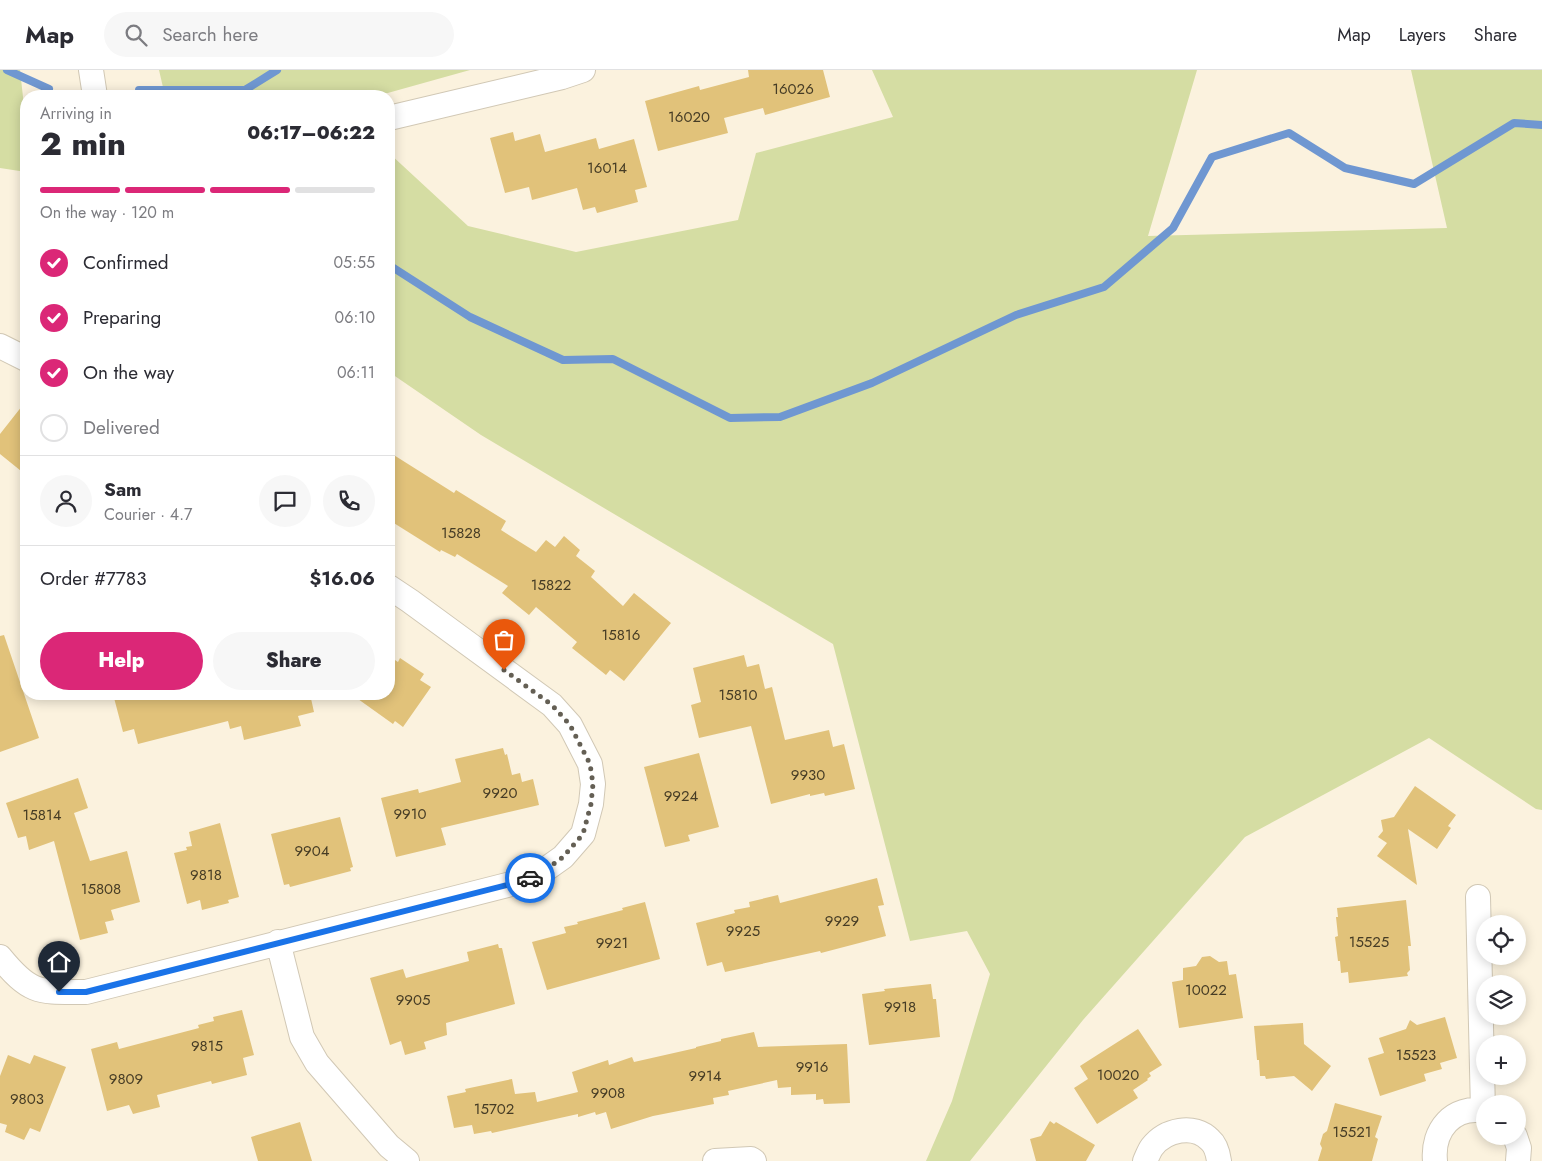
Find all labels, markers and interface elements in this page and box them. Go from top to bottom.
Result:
search box [104,12,454,57]
text: Map [25,17,74,52]
icon: search [122,21,150,49]
text: Search here [162,21,258,48]
text: Map [1337,22,1371,48]
text: Layers [1399,22,1446,48]
text: Share [1474,22,1517,48]
house number: 16026 [772,78,814,100]
text: Arriving in [40,102,112,125]
house number: 16020 [668,106,710,128]
text: 06:17–06:22 [247,119,375,146]
text: 2 min [40,121,126,167]
house number: 16014 [587,157,627,179]
text: On the way · 120 m [40,201,174,224]
icon: check [40,249,68,277]
text: Confirmed [83,249,169,276]
text: 05:55 [334,251,375,274]
icon: check [40,304,68,332]
text: Preparing [83,304,161,331]
text: 06:10 [335,306,375,329]
icon: check [40,359,68,387]
text: On the way [83,359,174,386]
text: 06:11 [337,361,375,384]
text: Delivered [83,414,160,441]
button: person [40,475,92,527]
button: chat [259,475,311,527]
button: phone [323,475,375,527]
text: Sam [104,476,142,503]
text: Courier · 4.7 [104,503,192,526]
house number: 15828 [441,522,481,544]
text: Order #7783 [40,565,147,592]
text: $16.06 [309,565,375,592]
house number: 15822 [531,574,571,596]
pin [483,619,525,670]
house number: 15816 [602,624,640,646]
icon: bag [490,626,518,654]
button: Help [40,632,203,690]
button: Share [213,632,375,690]
house number: 15810 [718,684,758,706]
house number: 9930 [791,764,825,786]
house number: 9920 [483,782,517,804]
house number: 9924 [664,785,699,807]
house number: 9910 [393,803,427,825]
house number: 15814 [23,804,62,826]
house number: 9904 [294,840,330,862]
courier [505,853,555,903]
house number: 9818 [190,864,222,886]
icon: car [516,864,544,892]
house number: 15808 [81,878,121,900]
house number: 9929 [825,910,859,932]
map controls [1476,915,1526,1145]
button: locate [1476,915,1526,965]
house number: 9925 [726,920,760,942]
house number: 15525 [1349,931,1389,953]
house number: 9921 [596,932,628,954]
pin [38,941,80,992]
icon: home [45,948,73,976]
button: layers [1476,975,1526,1025]
house number: 10022 [1185,979,1227,1001]
house number: 9905 [396,989,430,1011]
house number: 9918 [884,996,916,1018]
house number: 9815 [191,1035,223,1057]
button: + [1476,1035,1526,1085]
house number: 15523 [1396,1044,1436,1066]
house number: 9916 [796,1056,828,1078]
house number: 10020 [1097,1064,1139,1086]
house number: 9914 [689,1065,722,1087]
house number: 9809 [109,1068,143,1090]
house number: 9908 [591,1082,625,1104]
house number: 9803 [10,1088,44,1110]
button: − [1476,1095,1526,1145]
house number: 15702 [474,1098,514,1120]
house number: 15521 [1333,1121,1371,1143]

